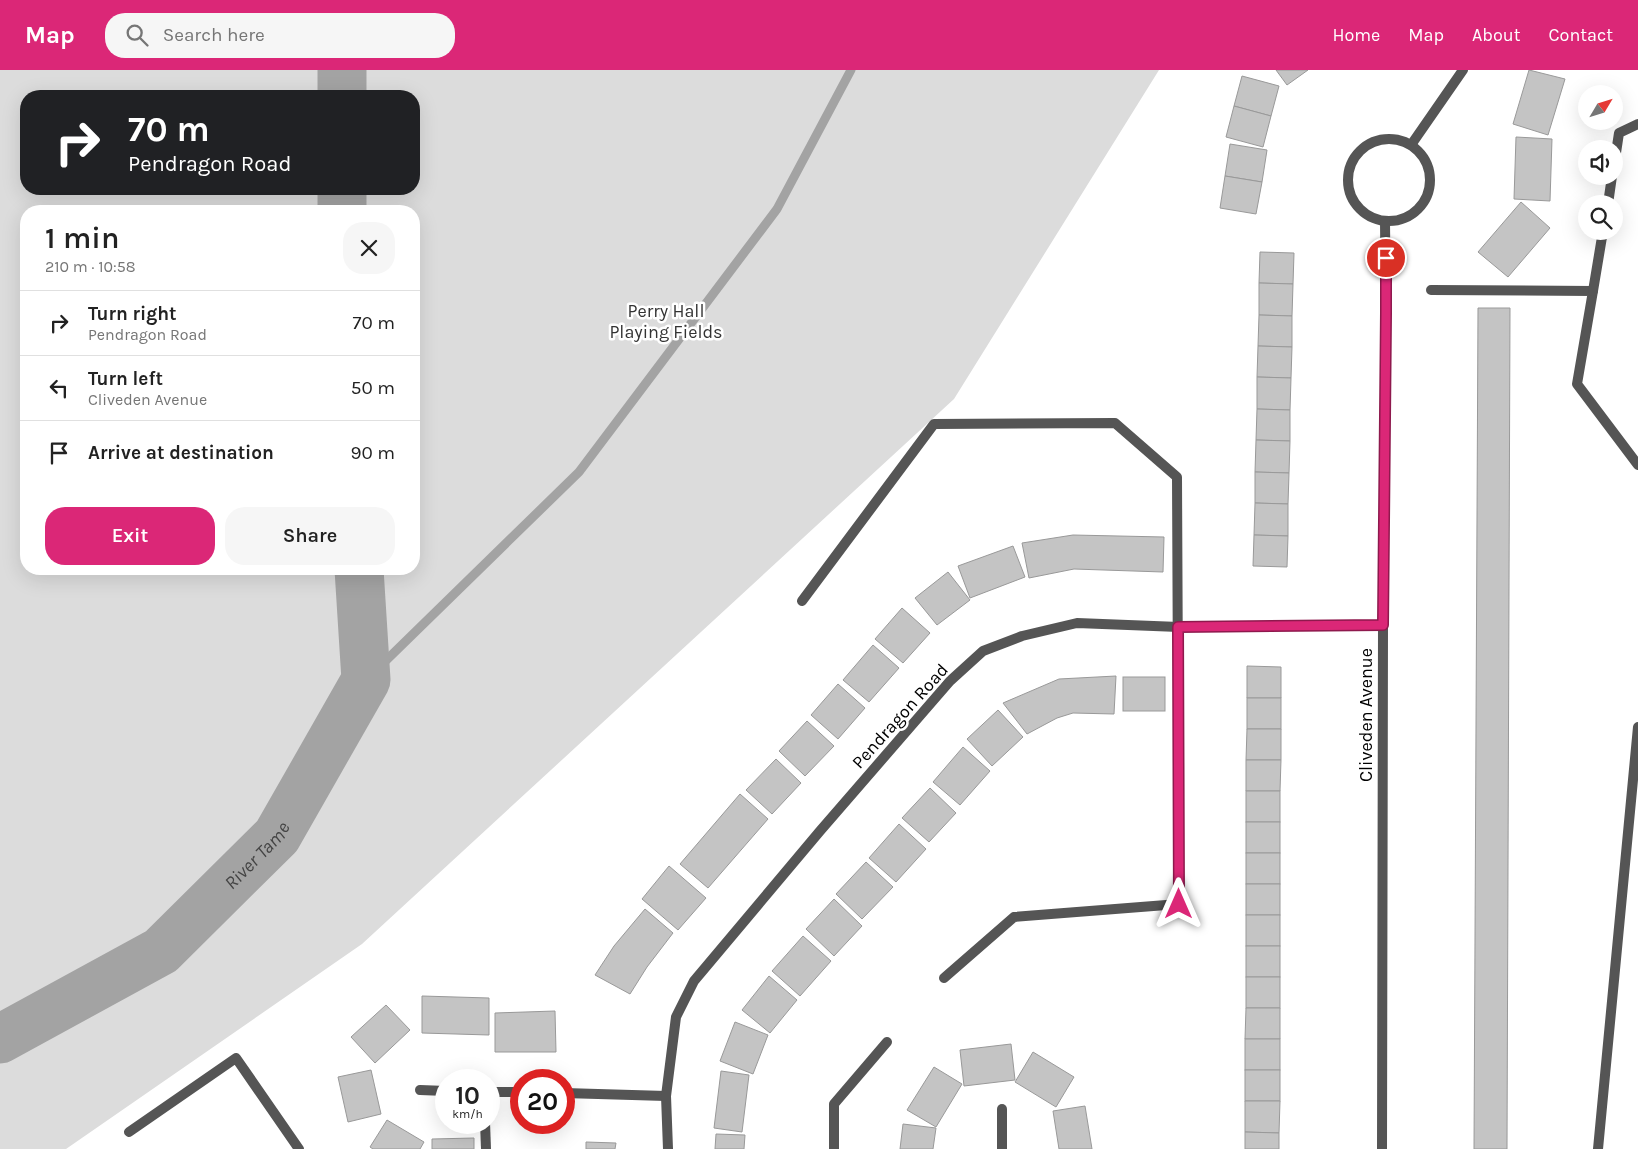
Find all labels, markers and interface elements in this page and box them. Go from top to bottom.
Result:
search box [105,13,455,58]
text: Map [25,21,75,49]
icon: search [123,21,151,49]
text: Search here [163,24,265,46]
text: Home [1332,24,1380,46]
text: Map [1408,24,1444,46]
text: About [1472,24,1521,46]
text: Contact [1549,24,1613,46]
north arrow [1578,85,1622,130]
map controls [1578,85,1623,240]
text: 70 m [128,109,210,150]
icon: right [45,110,110,175]
button: sound [1578,140,1623,185]
text: Pendragon Road [128,151,291,177]
button: search [1578,195,1623,240]
text: 1 min [45,220,119,256]
button: close [343,222,395,274]
pin [1365,237,1407,279]
icon: arrive [1372,244,1400,272]
text: 210 m · 10:58 [45,257,136,276]
park label: Perry Hall Playing Fields [609,300,723,343]
text: Turn right [88,303,177,325]
icon: right [45,309,73,337]
text: 70 m [353,312,395,334]
text: Pendragon Road [88,325,207,344]
text: Turn left [88,368,163,390]
icon: left [45,374,73,402]
text: 50 m [351,377,395,399]
text: Cliveden Avenue [88,390,207,409]
icon: arrive [45,439,73,467]
text: Arrive at destination [88,442,274,464]
text: 90 m [350,442,395,464]
button: Exit [45,507,215,565]
button: Share [225,507,395,565]
street label: Cliveden Avenue [1355,648,1377,782]
street label: Pendragon Road [847,659,953,773]
water label: River Tame [220,818,295,894]
position arrow [1152,877,1204,929]
speed limit sign: 20 [510,1069,575,1134]
text: 10 [455,1081,480,1110]
text: km/h [452,1107,483,1121]

